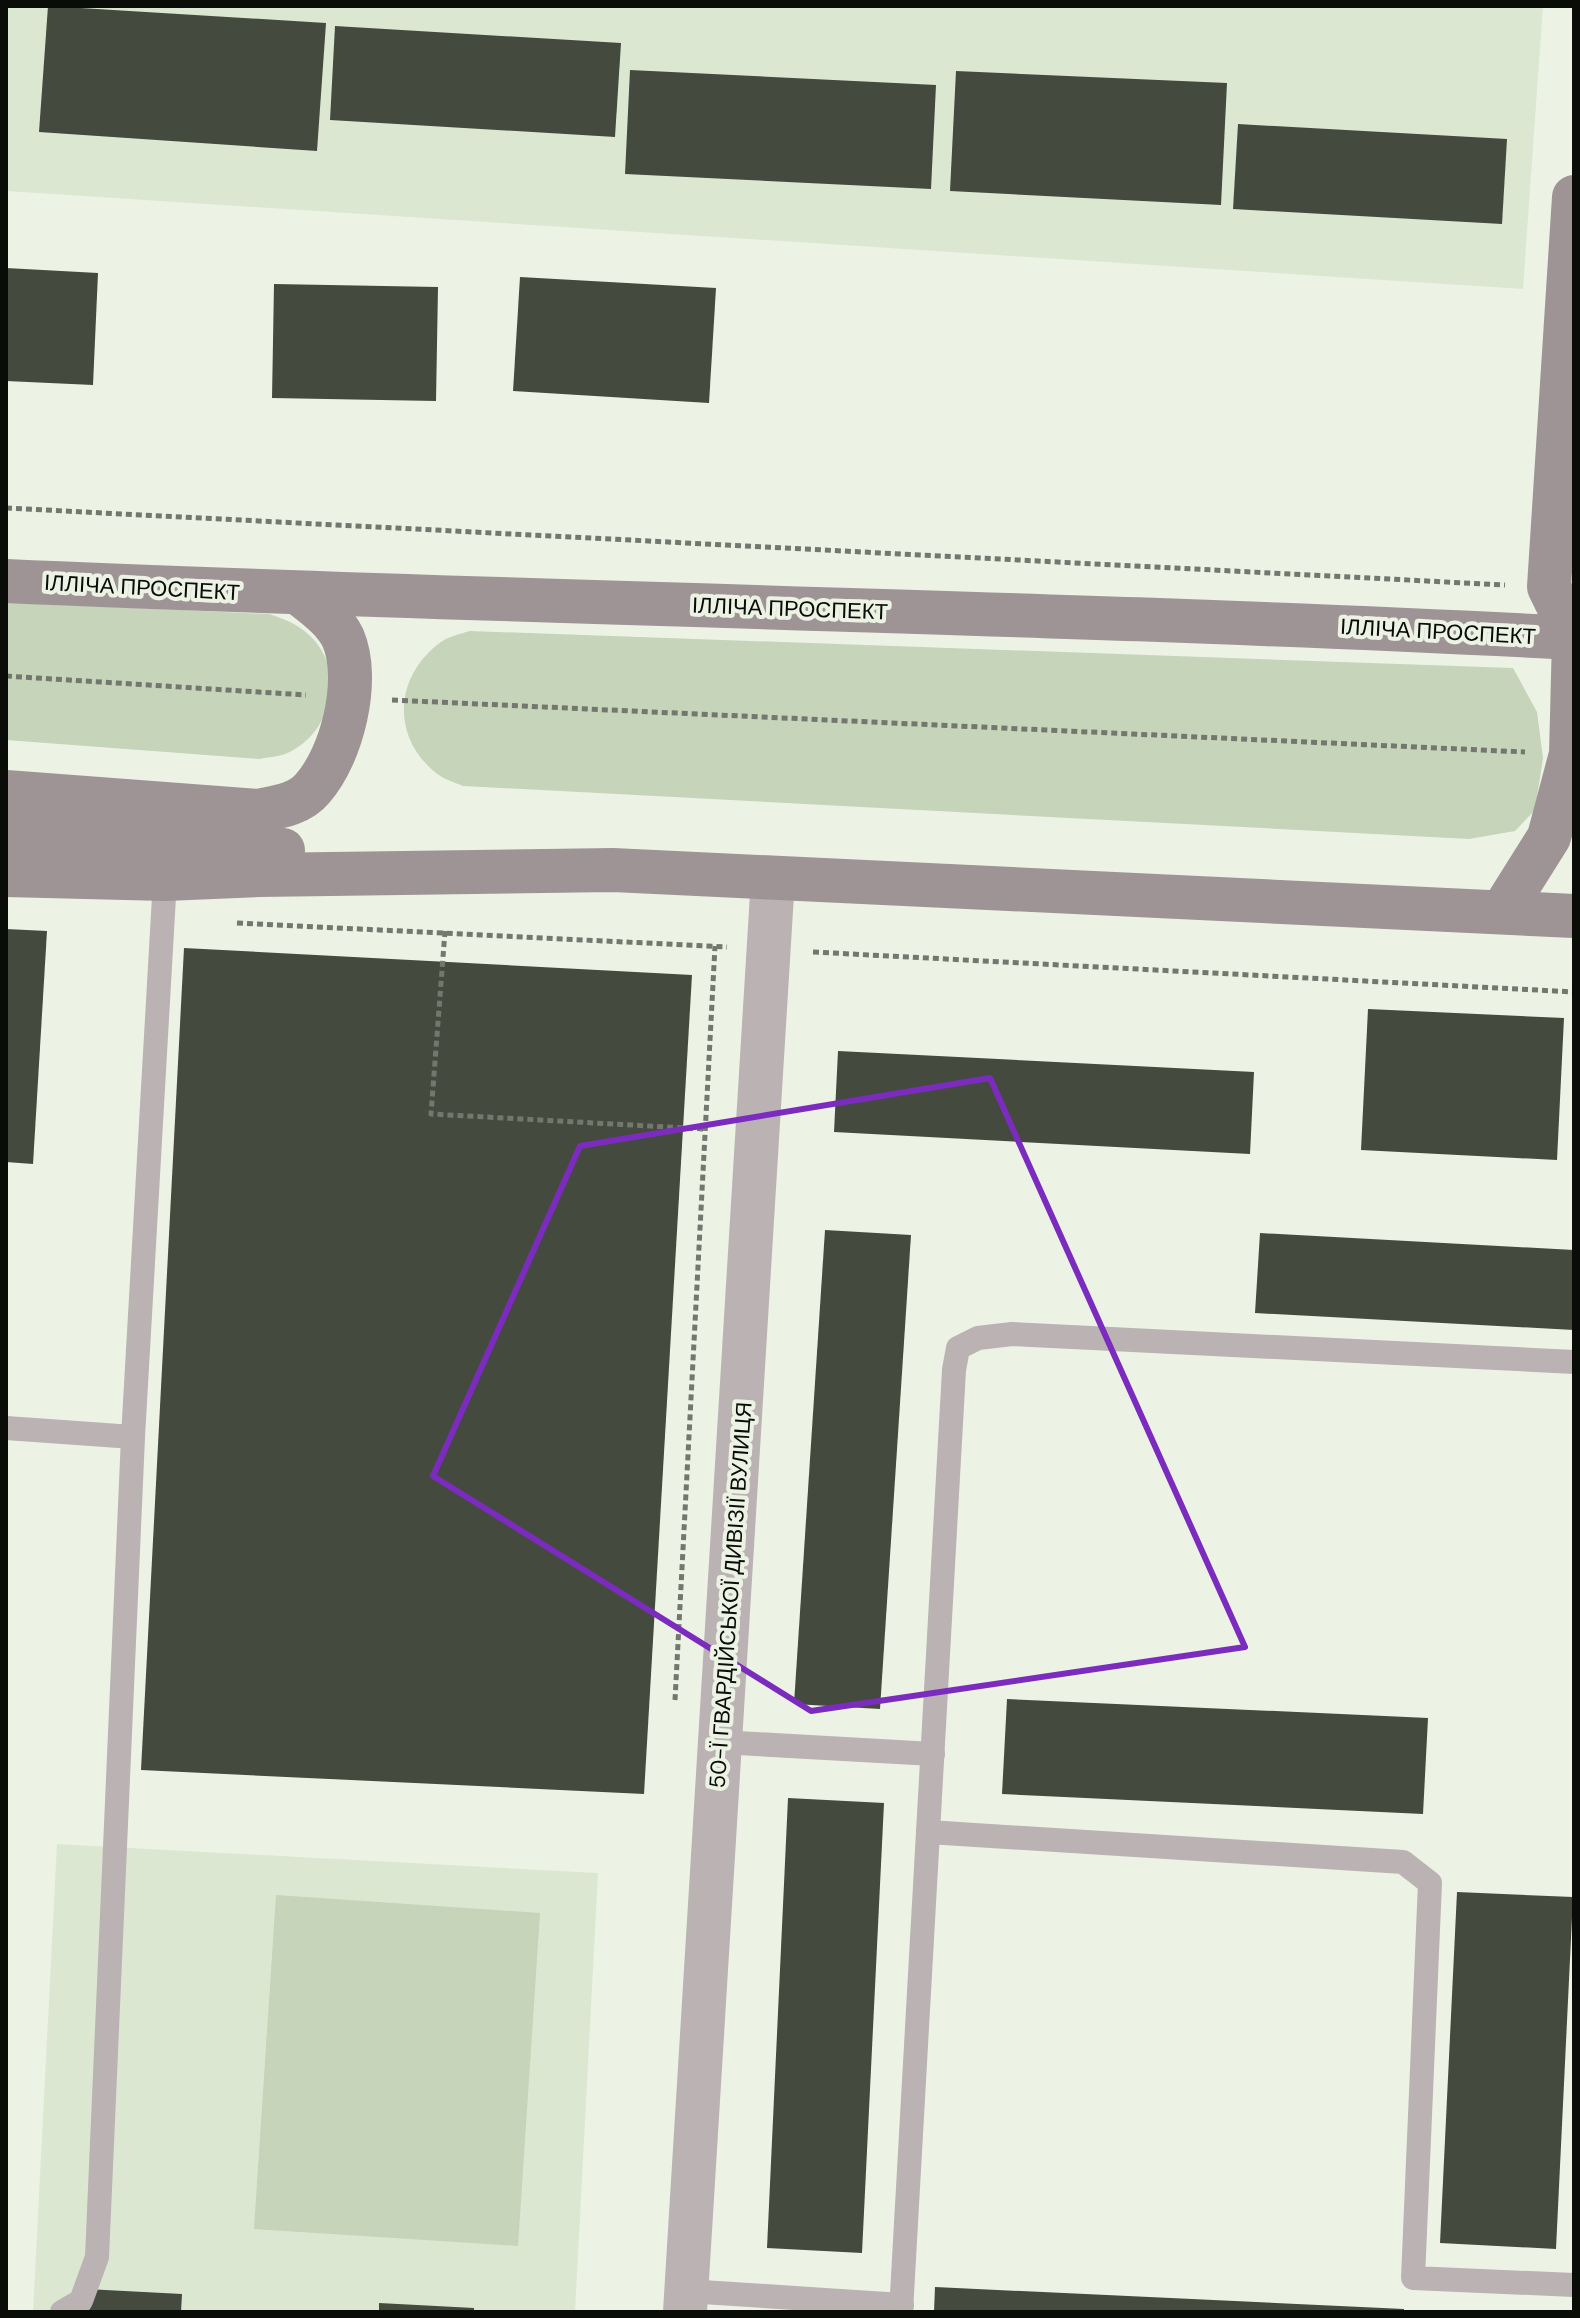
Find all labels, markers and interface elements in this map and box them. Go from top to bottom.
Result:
street label: ІЛЛІЧА ПРОСПЕКТ [43,568,241,607]
street label: ІЛЛІЧА ПРОСПЕКТ [692,591,888,626]
street label: ІЛЛІЧА ПРОСПЕКТ [1339,612,1537,651]
street label: 50-Ї ГВАРДІЙСЬКОЇ ДИВІЗІЇ ВУЛИЦЯ [703,1401,758,1789]

